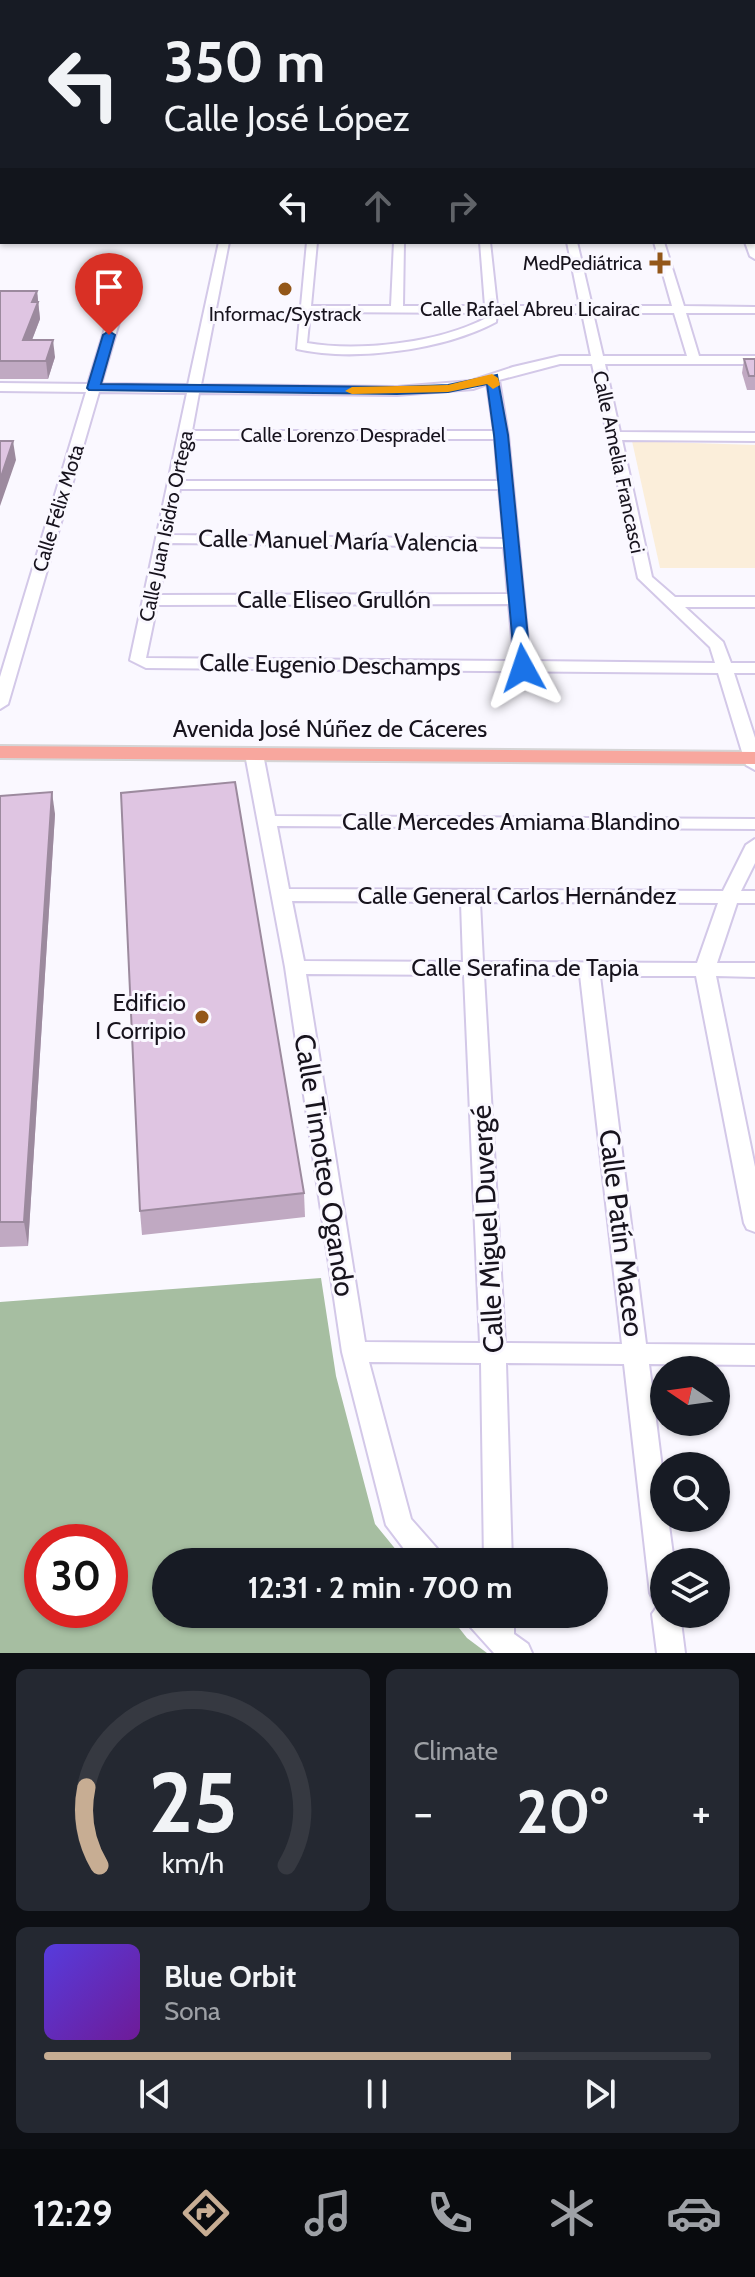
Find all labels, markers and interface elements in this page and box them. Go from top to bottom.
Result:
text: 350 m [164,28,325,96]
icon: left [32,32,136,136]
text: Calle José López [164,96,410,140]
icon: left [272,184,316,228]
icon: ahead [356,184,400,228]
icon: right [440,184,484,228]
place label: MedPediátrica [523,251,642,275]
marker: MedPediátrica [649,252,671,274]
pin [75,253,143,335]
icon: arrive [87,265,131,309]
marker: Informac/Systrack [276,280,294,298]
street label: Calle Rafael Abreu Licairac [420,297,640,321]
place label: Informac/Systrack [209,302,361,326]
street label: Calle Amelia Francasci [588,369,650,555]
street label: Calle Lorenzo Despradel [241,423,446,447]
street label: Calle Juan Isidro Ortega [134,428,198,624]
street label: Calle Félix Mota [27,441,89,575]
street label: Calle Manuel María Valencia [198,524,479,557]
street label: Calle Eliseo Grullón [237,585,431,614]
position arrow [481,626,565,710]
street label: Calle Eugenio Deschamps [199,648,461,681]
street label: Avenida José Núñez de Cáceres [173,714,487,743]
street label: Calle Mercedes Amiama Blandino [342,807,680,836]
street label: Calle General Carlos Hernández [358,881,676,910]
street label: Calle Serafina de Tapia [411,953,639,982]
place label: Edificio I Corripio [95,988,186,1045]
marker: Edificio I Corripio [193,1008,211,1026]
street label: Calle Timoteo Ogando [287,1031,363,1299]
street label: Calle Miguel Duvergé [464,1104,510,1354]
street label: Calle Patín Maceo [592,1127,652,1339]
north arrow [650,1356,730,1436]
map controls [650,1356,730,1628]
button: search [650,1452,730,1532]
speed limit sign: 30 [24,1524,128,1628]
button: layers [650,1548,730,1628]
text: 12:31 · 2 min · 700 m [248,1569,512,1606]
text: Climate [414,1735,498,1767]
text: 25 [148,1752,237,1853]
text: 20° [517,1775,608,1848]
text: − [414,1786,433,1839]
text: + [692,1786,711,1839]
text: km/h [161,1845,224,1880]
text: Blue Orbit [164,1958,296,1995]
text: Sona [164,1995,221,2027]
icon: previous [133,2072,177,2116]
icon: pause [355,2072,399,2116]
icon: next [578,2072,622,2116]
icon: directions [178,2185,234,2241]
icon: music [300,2185,356,2241]
icon: phone [422,2185,478,2241]
icon: climate [544,2185,600,2241]
icon: car [666,2185,722,2241]
text: 12:29 [33,2191,113,2235]

